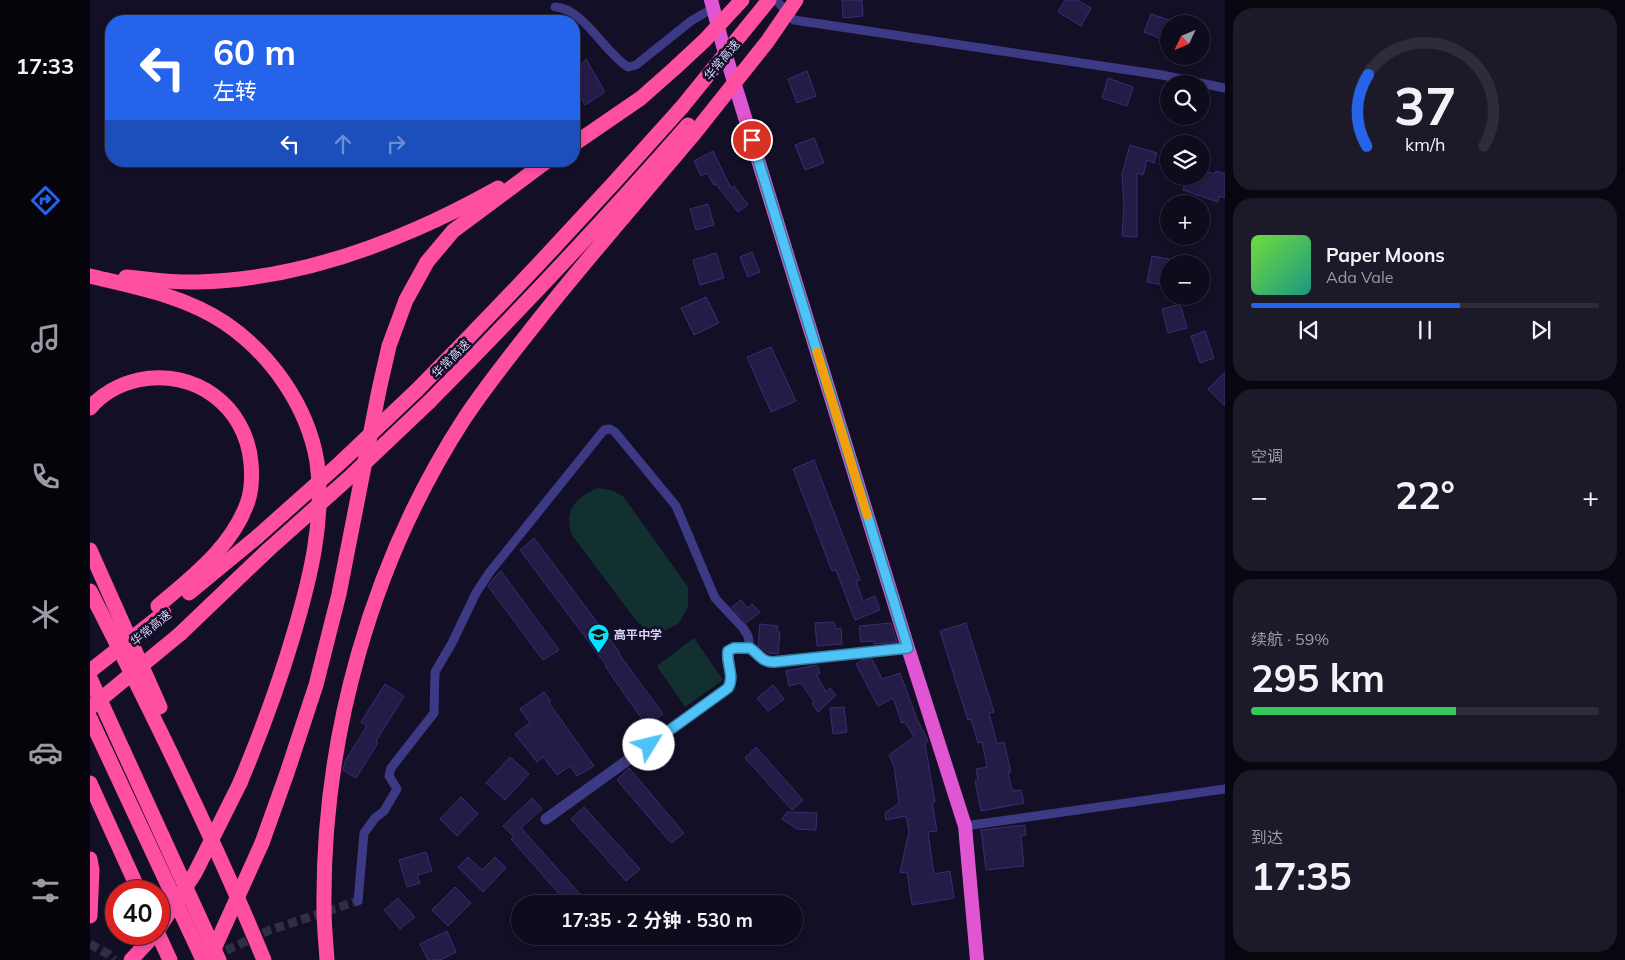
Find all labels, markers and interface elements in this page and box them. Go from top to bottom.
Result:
north arrow [1160,15,1210,65]
map controls [1160,15,1210,305]
text: 60 m [213,30,296,74]
icon: left [130,35,195,100]
street label: 华常高速 [700,36,743,83]
text: 17:33 [16,52,74,80]
text: 37 [1394,73,1456,138]
button: search [1160,75,1210,125]
text: 左转 [213,77,257,105]
pin [731,119,773,161]
icon: arrive [738,126,766,154]
icon: left [276,130,304,158]
icon: ahead [329,130,357,158]
icon: right [382,130,410,158]
text: km/h [1405,133,1445,155]
button: layers [1160,135,1210,185]
icon: directions [28,183,63,218]
button: + [1160,195,1210,245]
text: Paper Moons [1326,243,1445,267]
button: − [1160,255,1210,305]
text: Ada Vale [1326,267,1393,287]
icon: previous [1295,316,1323,344]
icon: pause [1411,316,1439,344]
icon: next [1527,316,1555,344]
icon: music [28,321,63,356]
street label: 华常高速 [428,336,473,381]
text: 空调 [1251,446,1283,466]
icon: phone [28,459,63,494]
text: 22° [1395,471,1455,519]
text: − [1251,479,1268,514]
text: + [1582,479,1599,514]
icon: climate [28,597,63,632]
street label: 华常高速 [127,607,174,649]
school or university icon: 高平中学 [586,623,610,654]
place label: 高平中学 [614,627,662,642]
text: 续航 · 59% [1251,629,1329,649]
text: 295 km [1251,654,1385,702]
position arrow [622,718,674,770]
icon: car [28,735,63,770]
text: 到达 [1251,827,1283,847]
text: 17:35 [1251,852,1352,900]
icon: filters [28,873,63,908]
speed limit sign: 40 [105,880,170,945]
text: 17:35 · 2 分钟 · 530 m [561,908,753,932]

